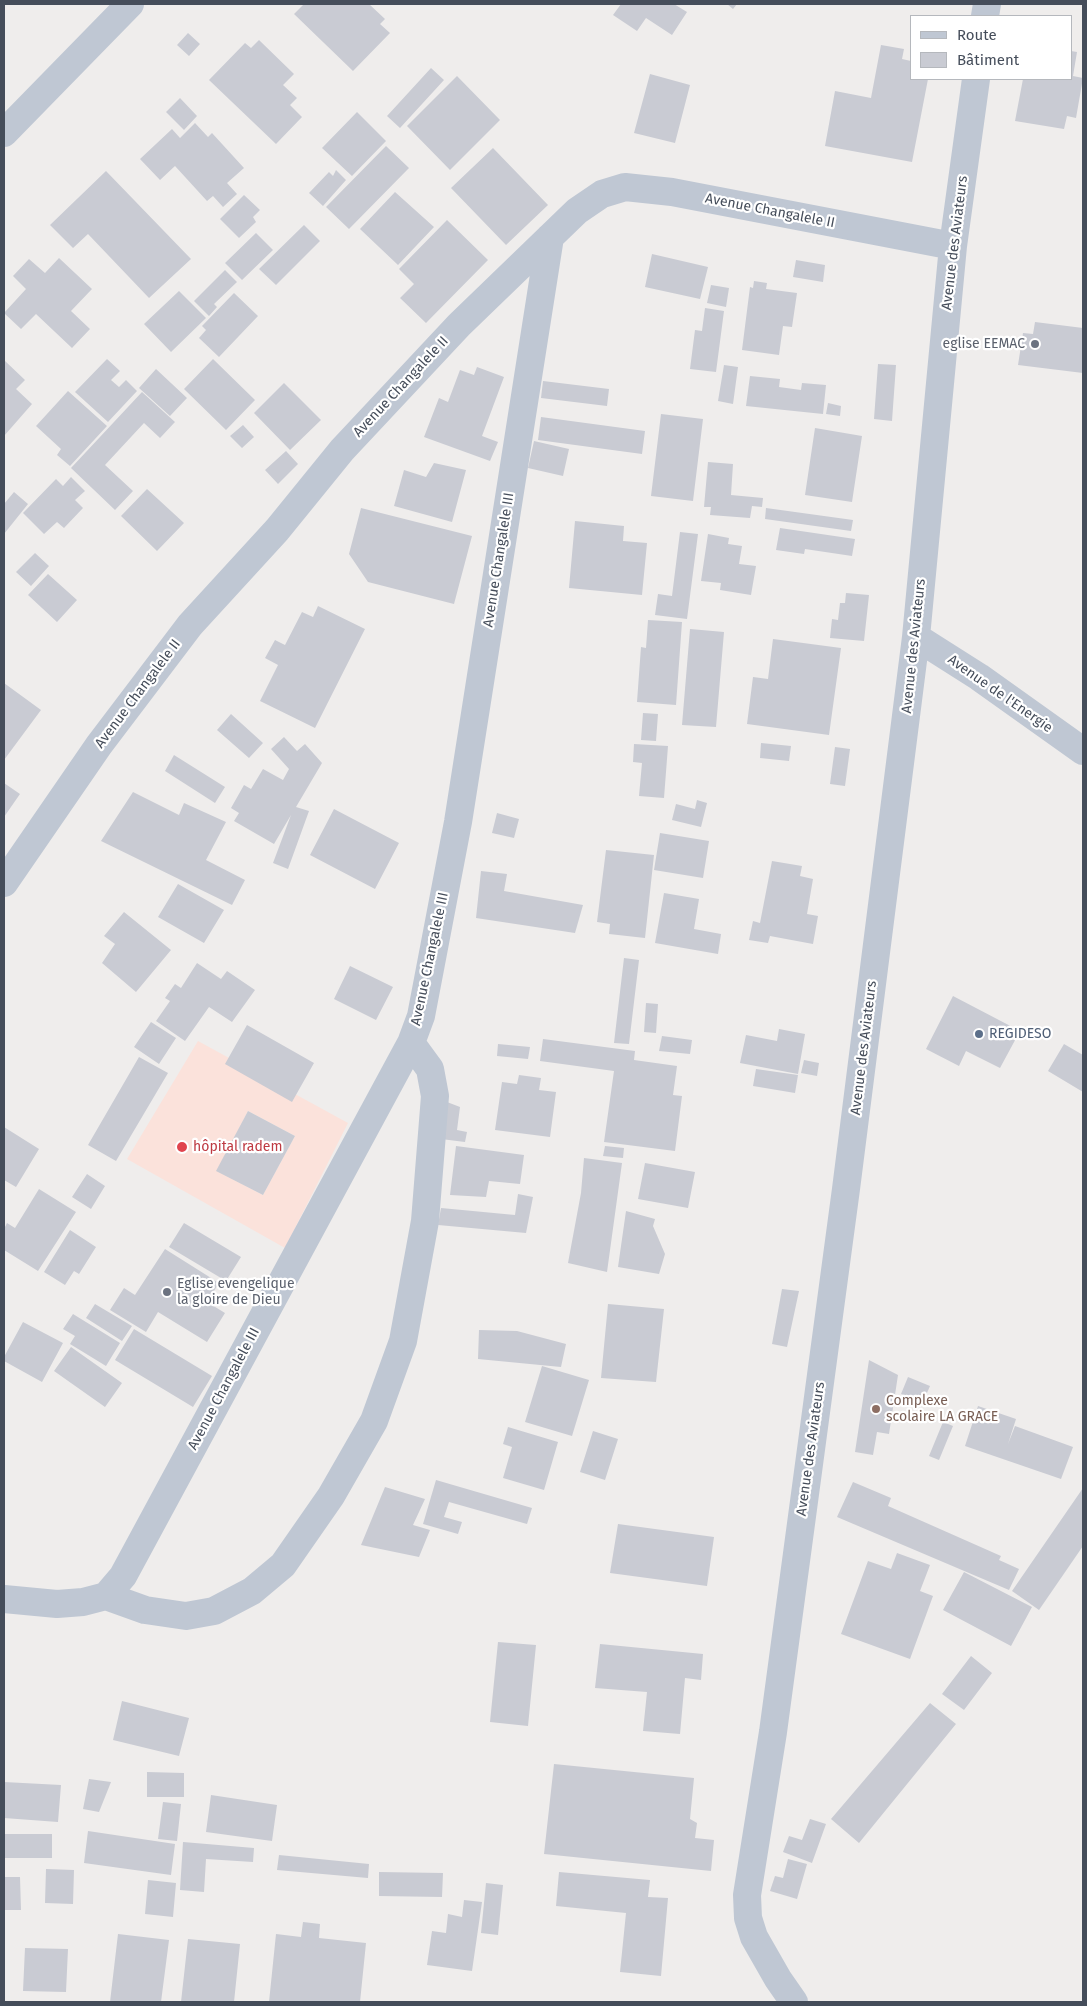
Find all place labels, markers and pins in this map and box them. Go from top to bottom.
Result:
place label: eglise EEMAC [943,336,1025,352]
marker: eglise EEMAC [1029,338,1041,350]
place label: REGIDESO [989,1026,1051,1042]
marker: REGIDESO [973,1028,985,1040]
place label: hôpital radem [193,1139,282,1155]
marker: hôpital radem [175,1140,189,1154]
place label: Eglise evengelique la gloire de Dieu [177,1276,295,1308]
marker: Eglise evengelique la gloire de Dieu [161,1286,173,1298]
place label: Complexe scolaire LA GRACE [886,1393,998,1425]
marker: Complexe scolaire LA GRACE [870,1403,882,1415]

